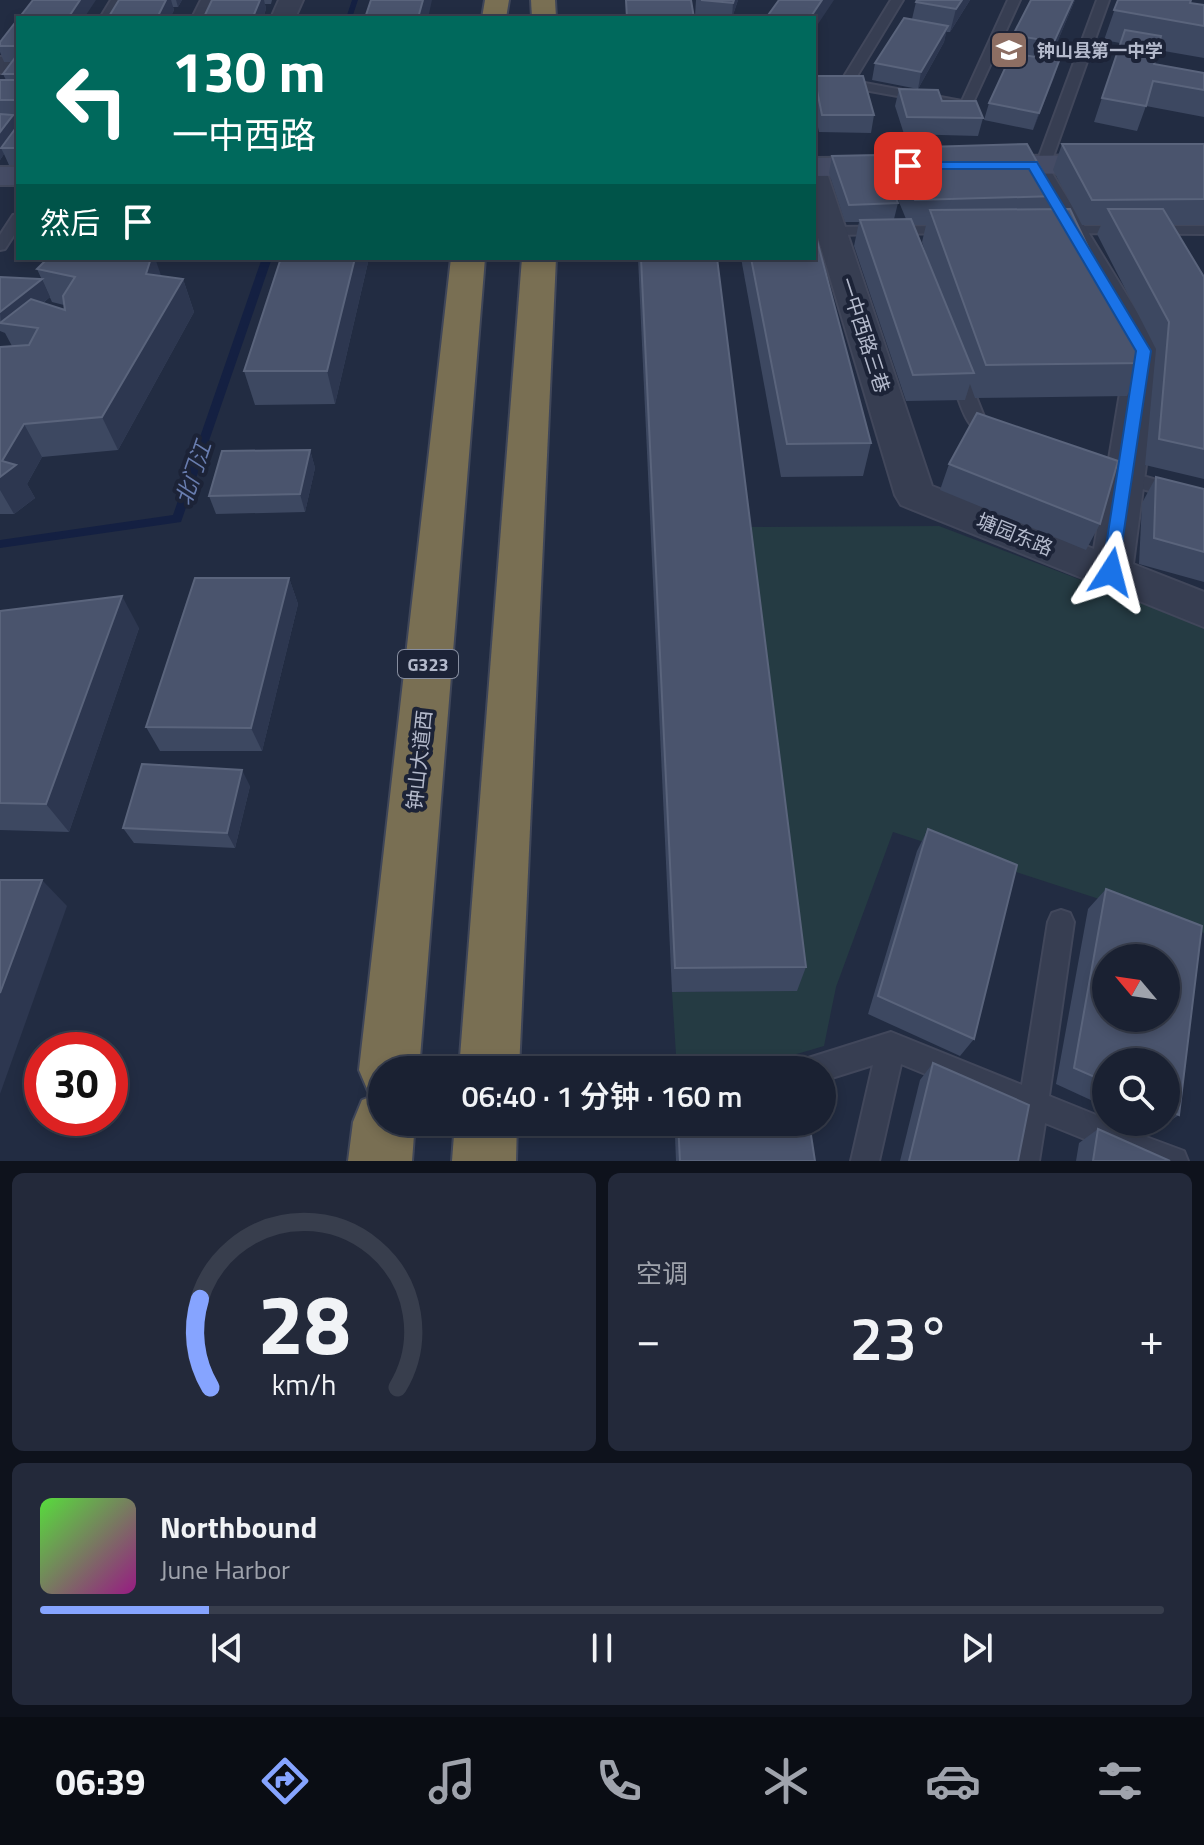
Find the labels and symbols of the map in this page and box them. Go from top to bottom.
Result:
school or university icon: 钟山县第一中学 [988,29,1030,71]
place label: 钟山县第一中学 [1037,37,1163,64]
pin [874,132,942,200]
street label: 一中西路三巷 [832,273,898,397]
water label: 北门江 [166,434,220,510]
street label: 塘园东路 [972,505,1058,563]
position arrow [1069,530,1153,614]
road number: G323 [398,650,458,678]
street label: 钟山大道西 [398,709,440,811]
north arrow [1092,944,1180,1032]
speed limit sign: 30 [24,1032,128,1136]

